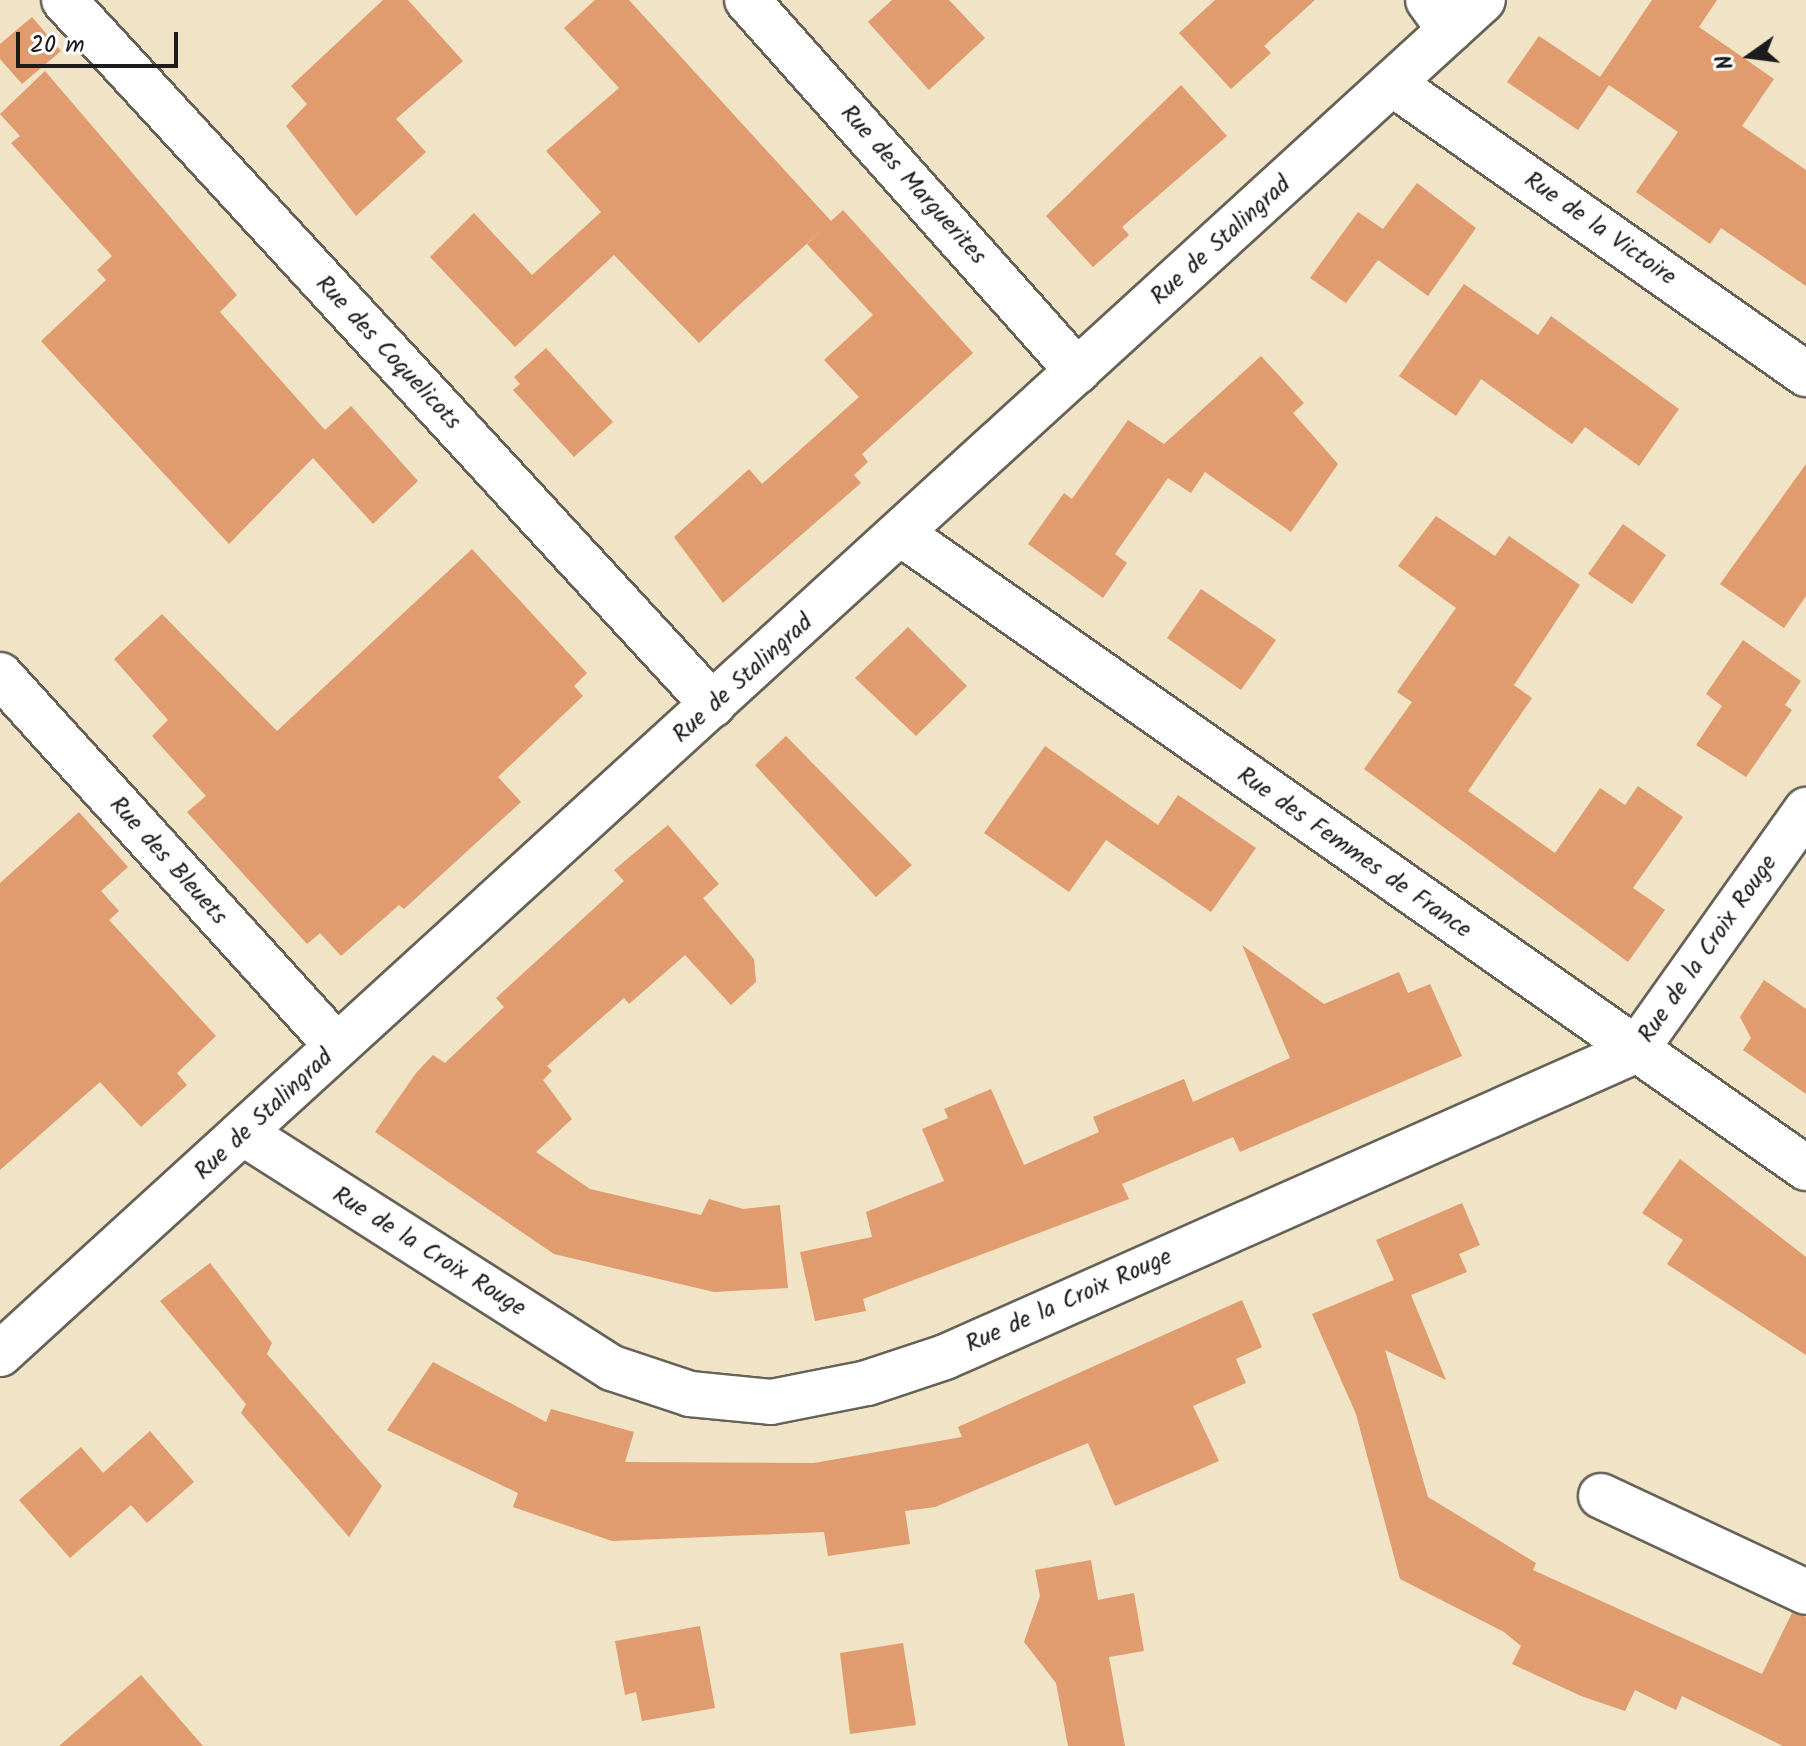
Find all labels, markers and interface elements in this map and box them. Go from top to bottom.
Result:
scale bar [20,16,182,66]
north arrow [1710,16,1790,96]
text: 20 m [30,26,85,65]
text: N [1708,51,1745,73]
street label: Rue des Marguerites [834,99,992,271]
street label: Rue de la Victoire [1518,166,1682,292]
street label: Rue de Stalingrad [1145,171,1297,311]
street label: Rue des Coquelicots [309,270,467,436]
street label: Rue de Stalingrad [667,609,819,749]
street label: Rue des Femmes de France [1231,761,1477,945]
street label: Rue des Bleuets [103,791,233,931]
street label: Rue de la Croix Rouge [1632,850,1784,1048]
street label: Rue de Stalingrad [189,1044,339,1186]
street label: Rue de la Croix Rouge [327,1181,531,1323]
street label: Rue de la Croix Rouge [961,1243,1177,1359]

